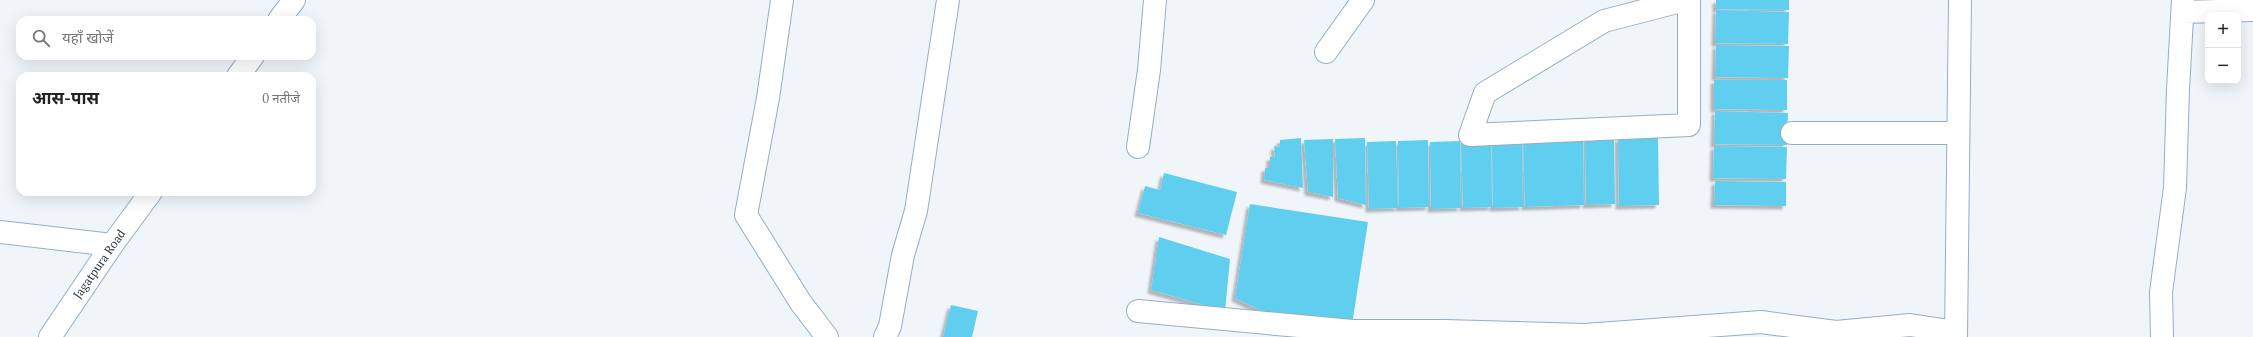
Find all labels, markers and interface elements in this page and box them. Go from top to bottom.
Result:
map controls [2205,12,2241,84]
button: + [2205,12,2241,48]
search box [16,16,316,60]
icon: search [30,27,52,49]
text: यहाँ खोजें [62,27,113,47]
button: − [2205,48,2241,84]
text: आस-पास [32,86,99,109]
text: 0 नतीजे [262,89,300,107]
street label: Jagatpura Road [70,226,129,301]

